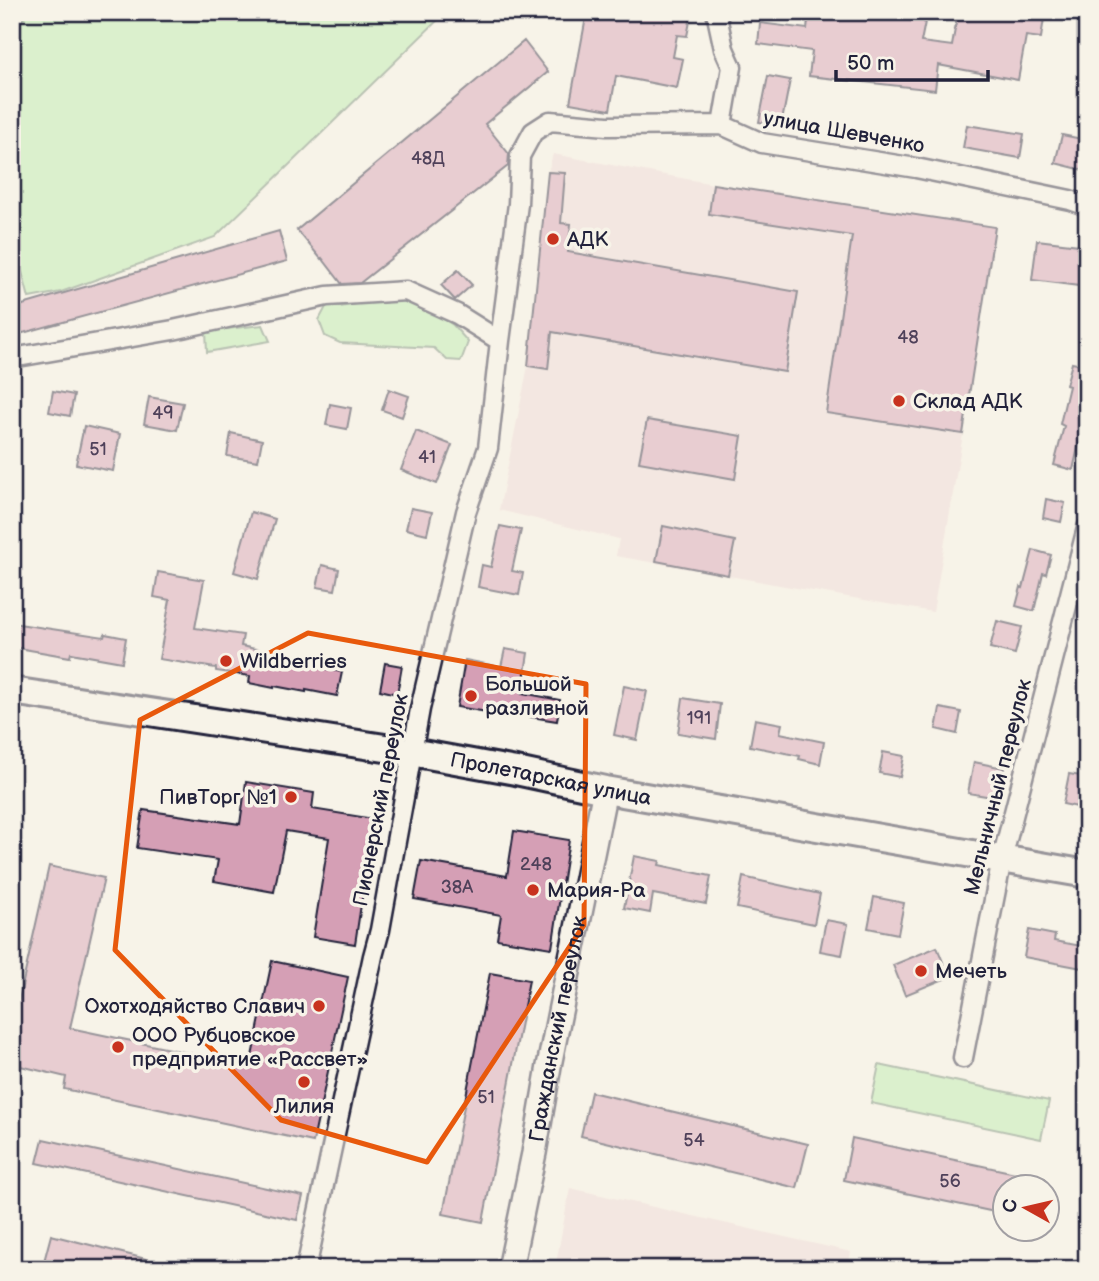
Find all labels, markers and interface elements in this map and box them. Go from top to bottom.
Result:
scale bar [836,38,989,82]
text: 50 m [847,51,894,76]
street label: улица Шевченко [762,106,926,158]
house number: 48Д [411,148,445,169]
place label: АДК [566,227,609,252]
marker: АДК [545,231,561,247]
house number: 48 [897,327,919,348]
place label: Склад АДК [913,389,1023,414]
marker: Склад АДК [891,393,907,409]
house number: 49 [152,403,174,424]
house number: 51 [89,439,107,460]
house number: 41 [418,447,436,468]
place label: Wildberries [240,649,347,674]
marker: Wildberries [218,653,234,669]
place label: Большой разливной [485,672,589,721]
street label: Мельничный переулок [959,676,1037,898]
marker: Большой разливной [463,688,479,704]
street label: Пионерский переулок [348,692,414,908]
house number: 191 [687,708,711,729]
street label: Пролетарская улица [448,747,654,810]
place label: ПивТорг №1 [159,785,277,810]
marker: ПивТорг №1 [283,789,299,805]
house number: 248 [520,854,552,875]
house number: 38А [441,877,473,898]
place label: Мария-Ра [547,878,646,903]
marker: Мария-Ра [525,882,541,898]
street label: Гражданский переулок [524,913,592,1144]
place label: Мечеть [935,959,1008,984]
marker: Мечеть [913,963,929,979]
place label: Охотходяйство Славич [84,994,305,1019]
marker: Охотходяйство Славич [311,998,327,1014]
place label: ООО Рубцовское предприятие «Рассвет» [132,1023,368,1072]
marker: ООО Рубцовское предприятие «Рассвет» [110,1039,126,1055]
marker: Лилия [296,1074,312,1090]
house number: 51 [477,1087,495,1108]
place label: Лилия [273,1094,334,1119]
house number: 54 [683,1130,705,1151]
house number: 56 [939,1171,961,1192]
north arrow [990,1172,1060,1242]
text: С [998,1198,1023,1214]

